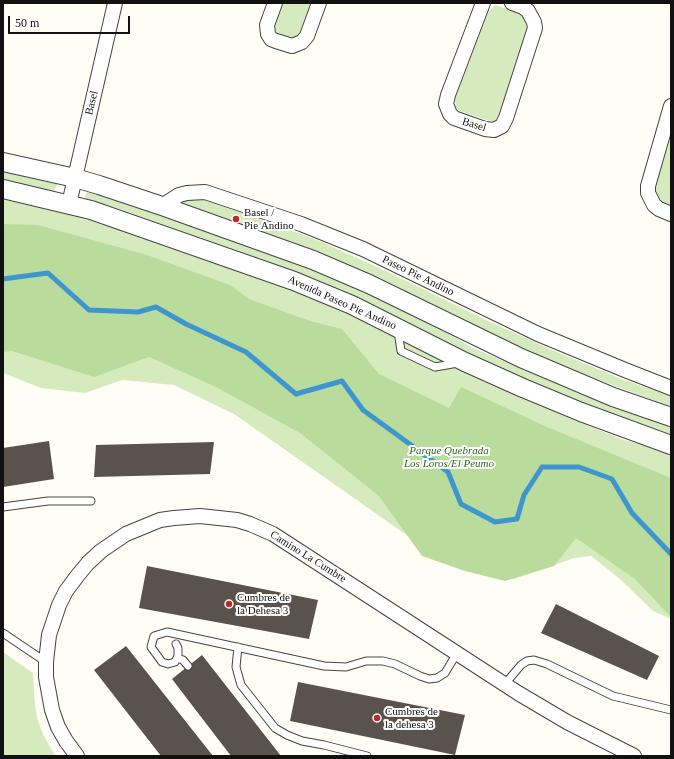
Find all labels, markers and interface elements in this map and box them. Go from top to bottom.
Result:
scale bar [10,8,132,34]
text: 50 m [15,16,39,30]
street label: Basel [83,90,101,116]
street label: Basel [460,115,488,135]
place label: Basel / Pie Andino [244,206,294,232]
marker: Basel / Pie Andino [231,214,241,224]
street label: Paseo Pie Andino [380,253,456,299]
street label: Avenida Paseo Pie Andino [286,273,398,333]
park label: Parque Quebrada Los Loros/El Peumo [404,444,494,470]
street label: Camino La Cumbre [267,528,349,586]
place label: Cumbres de la Dehesa 3 [237,591,290,617]
marker: Cumbres de la Dehesa 3 [224,599,234,609]
place label: Cumbres de la dehesa 3 [385,705,438,731]
marker: Cumbres de la dehesa 3 [372,713,382,723]

